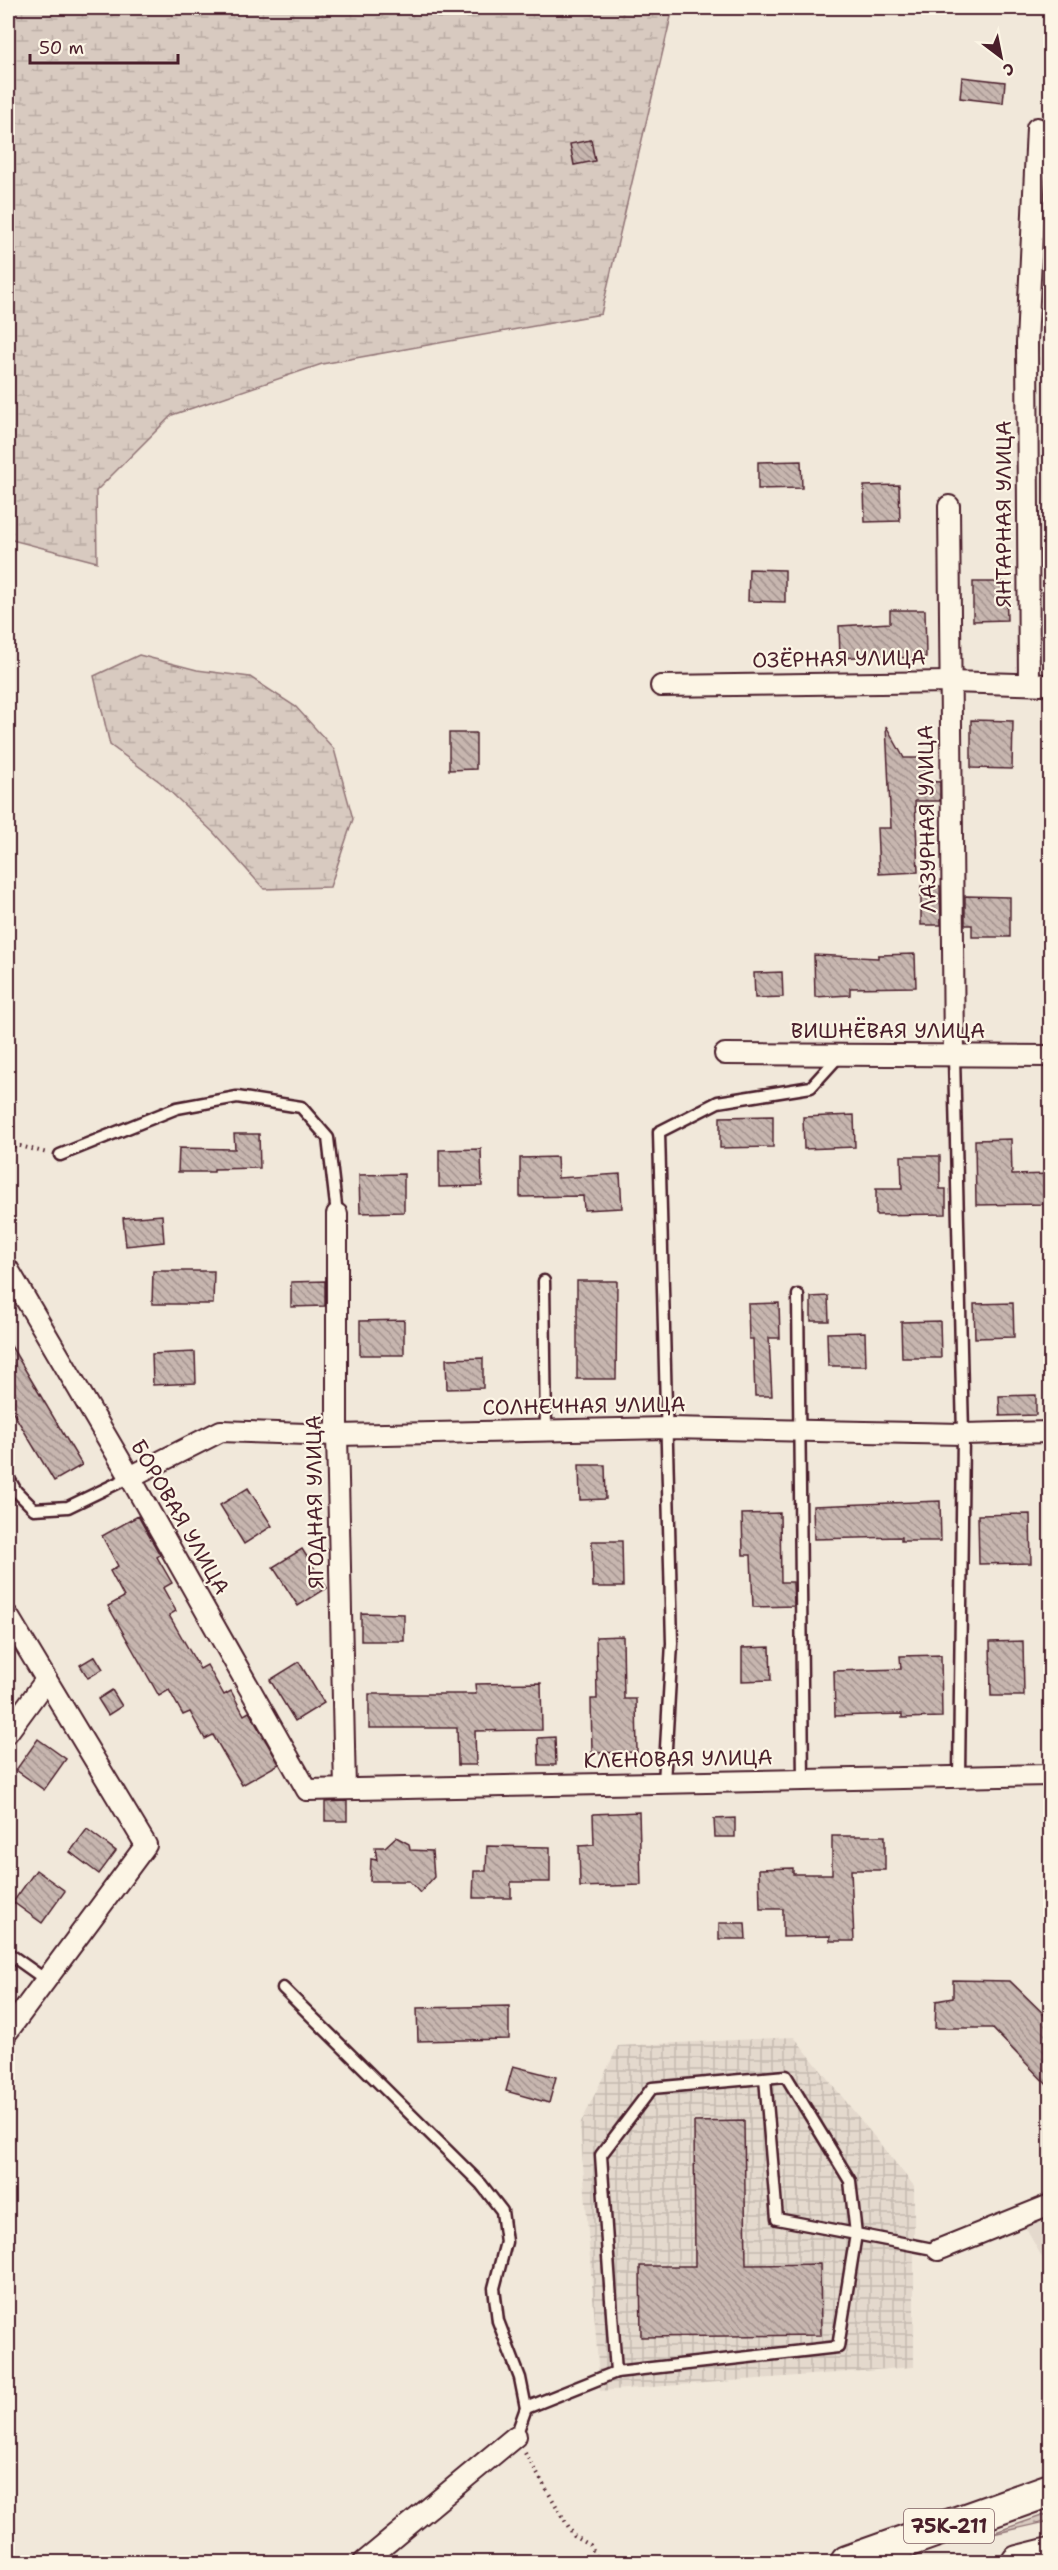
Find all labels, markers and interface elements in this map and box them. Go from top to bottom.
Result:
scale bar [30,27,178,65]
north arrow [971,27,1031,87]
text: 50 m [39,36,84,60]
text: С [999,58,1018,81]
street label: ЯНТАРНАЯ УЛИЦА [990,420,1018,608]
street label: ОЗЁРНАЯ УЛИЦА [752,643,926,675]
street label: ЛАЗУРНАЯ УЛИЦА [911,725,943,913]
street label: ВИШНЁВАЯ УЛИЦА [791,1017,985,1045]
street label: СОЛНЕЧНАЯ УЛИЦА [482,1390,686,1422]
street label: ЯГОДНАЯ УЛИЦА [299,1415,331,1589]
street label: БОРОВАЯ УЛИЦА [124,1434,236,1600]
street label: КЛЕНОВАЯ УЛИЦА [583,1743,773,1775]
road number: 75К-211 [904,2509,994,2543]

